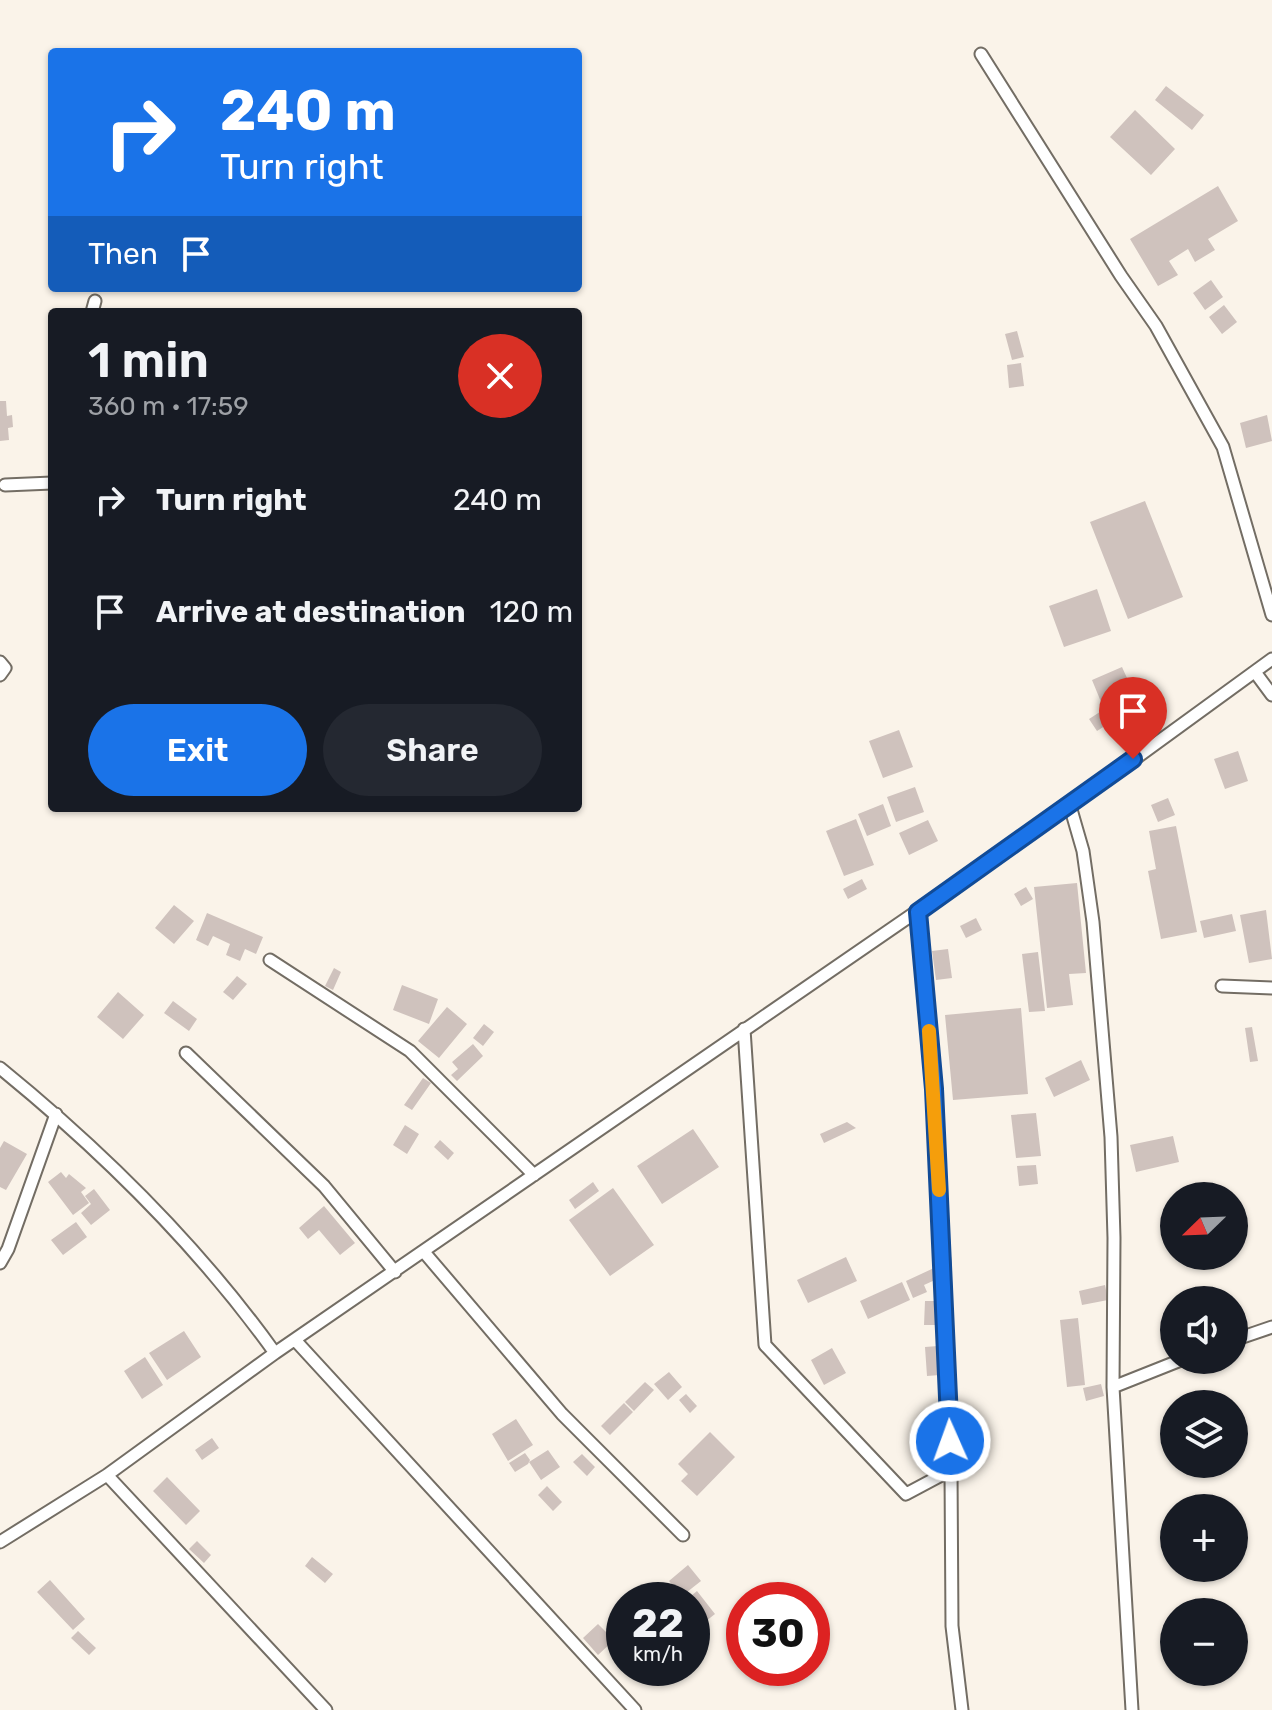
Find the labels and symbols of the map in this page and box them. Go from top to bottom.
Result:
pin [1099,677,1167,759]
north arrow [1160,1182,1248,1270]
position arrow [908,1399,992,1483]
speed limit sign: 30 [726,1582,830,1686]

